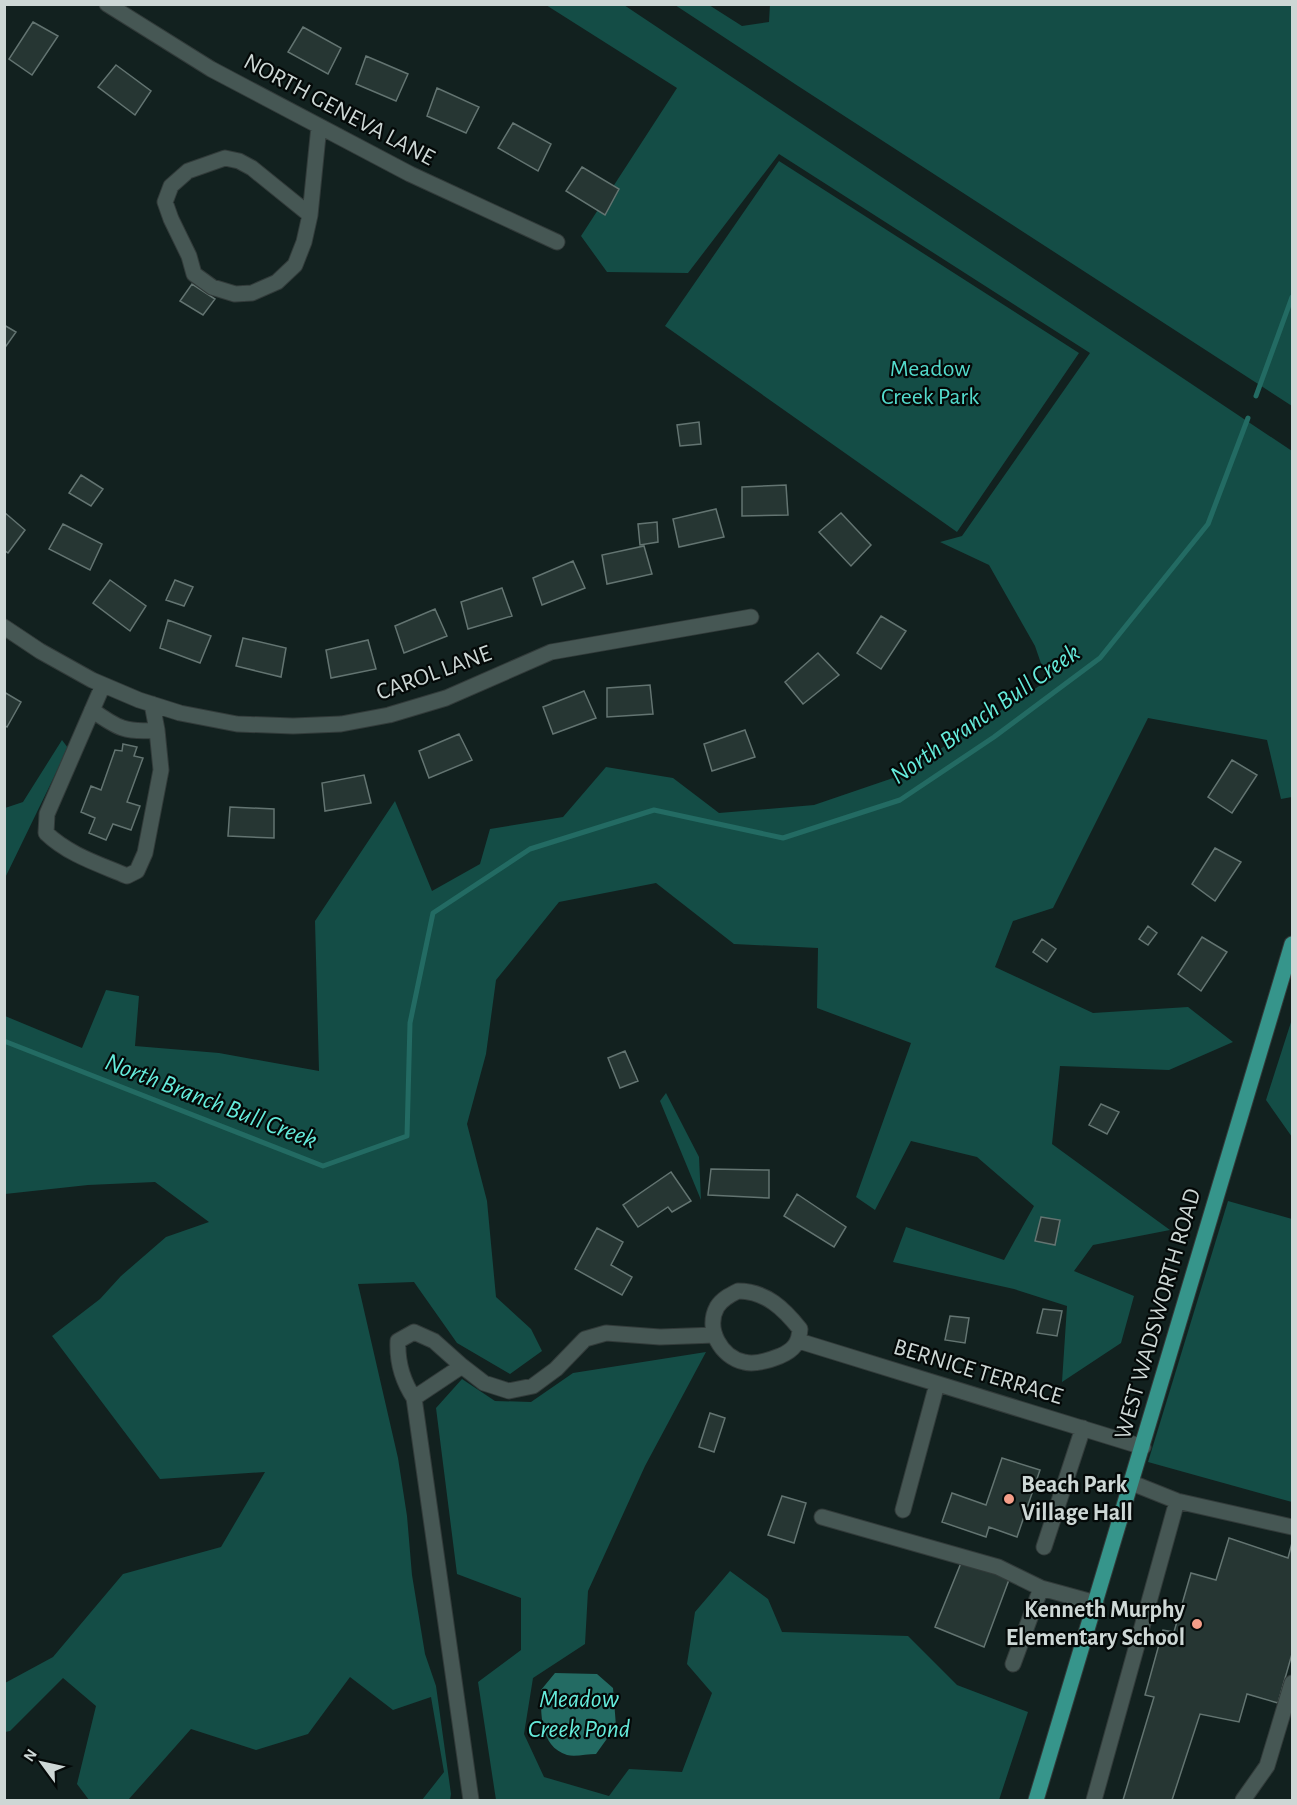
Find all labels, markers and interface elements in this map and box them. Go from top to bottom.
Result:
street label: NORTH GENEVA LANE [240,50,439,171]
park label: Meadow Creek Park [881,357,979,409]
water label: North Branch Bull Creek [885,639,1085,789]
street label: CAROL LANE [373,641,495,705]
water label: North Branch Bull Creek [101,1049,321,1153]
street label: WEST WADSWORTH ROAD [1111,1186,1205,1442]
street label: BERNICE TERRACE [890,1335,1066,1409]
place label: Beach Park Village Hall [1021,1473,1133,1525]
marker: Beach Park Village Hall [1002,1492,1016,1506]
place label: Kenneth Murphy Elementary School [1006,1598,1185,1650]
marker: Kenneth Murphy Elementary School [1190,1617,1204,1631]
water label: Meadow Creek Pond [528,1686,631,1742]
north arrow [12,1733,72,1793]
text: N [21,1746,40,1764]

